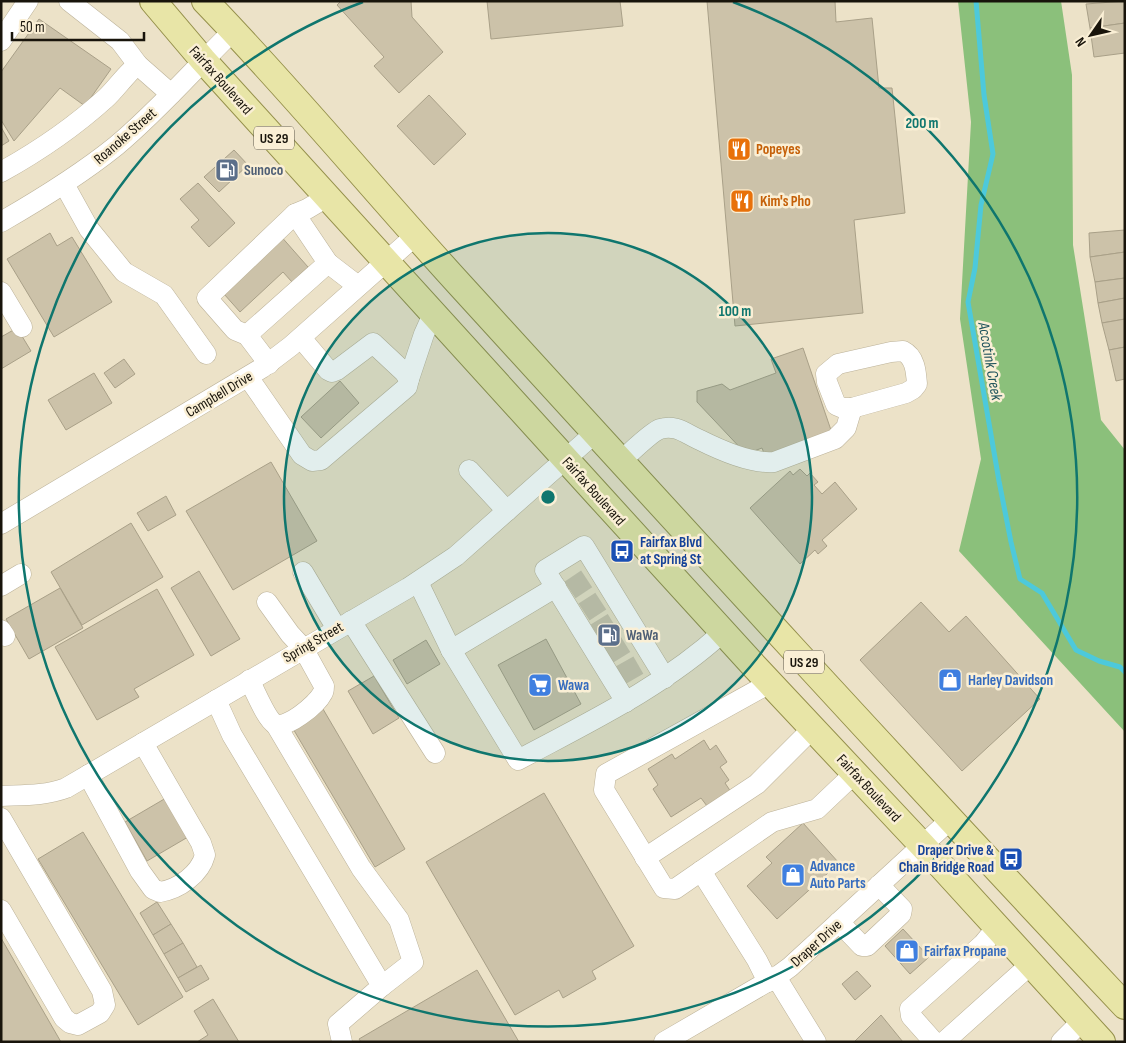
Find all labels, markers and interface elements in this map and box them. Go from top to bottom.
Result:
scale bar [12,10,145,42]
north arrow [1066,10,1116,60]
text: 50 m [20,18,45,37]
text: N [1071,34,1090,50]
street label: Fairfax Boulevard [185,42,256,119]
street label: Roanoke Street [90,104,161,169]
text: 200 m [905,114,939,133]
road number: US 29 [254,126,294,150]
restaurant icon: Popeyes [726,136,752,162]
place label: Popeyes [756,140,801,159]
fuel station icon: Sunoco [214,157,240,183]
place label: Sunoco [244,161,283,180]
restaurant icon: Kim's Pho [729,188,755,214]
place label: Kim's Pho [760,192,811,211]
text: 100 m [719,302,751,321]
water label: Accotink Creek [973,320,1006,403]
street label: Campbell Drive [182,367,256,422]
street label: Fairfax Boulevard [558,453,629,530]
centre of rings [539,488,557,506]
place label: Fairfax Blvd at Spring St [640,533,702,569]
bus stop icon: Fairfax Blvd at Spring St [609,538,635,564]
street label: Spring Street [280,617,347,667]
fuel station icon: WaWa [596,622,622,648]
place label: WaWa [626,626,658,645]
road number: US 29 [784,650,824,674]
shop icon: Harley Davidson [937,667,963,693]
place label: Harley Davidson [968,671,1053,690]
supermarket icon: Wawa [527,672,553,698]
place label: Wawa [558,676,589,695]
street label: Fairfax Boulevard [832,750,905,826]
place label: Draper Drive & Chain Bridge Road [899,841,994,877]
bus stop icon: Draper Drive & Chain Bridge Road [998,846,1024,872]
place label: Advance Auto Parts [809,857,866,893]
shop icon: Advance Auto Parts [780,862,806,888]
street label: Draper Drive [787,915,846,971]
shop icon: Fairfax Propane [894,938,920,964]
place label: Fairfax Propane [924,942,1007,961]

